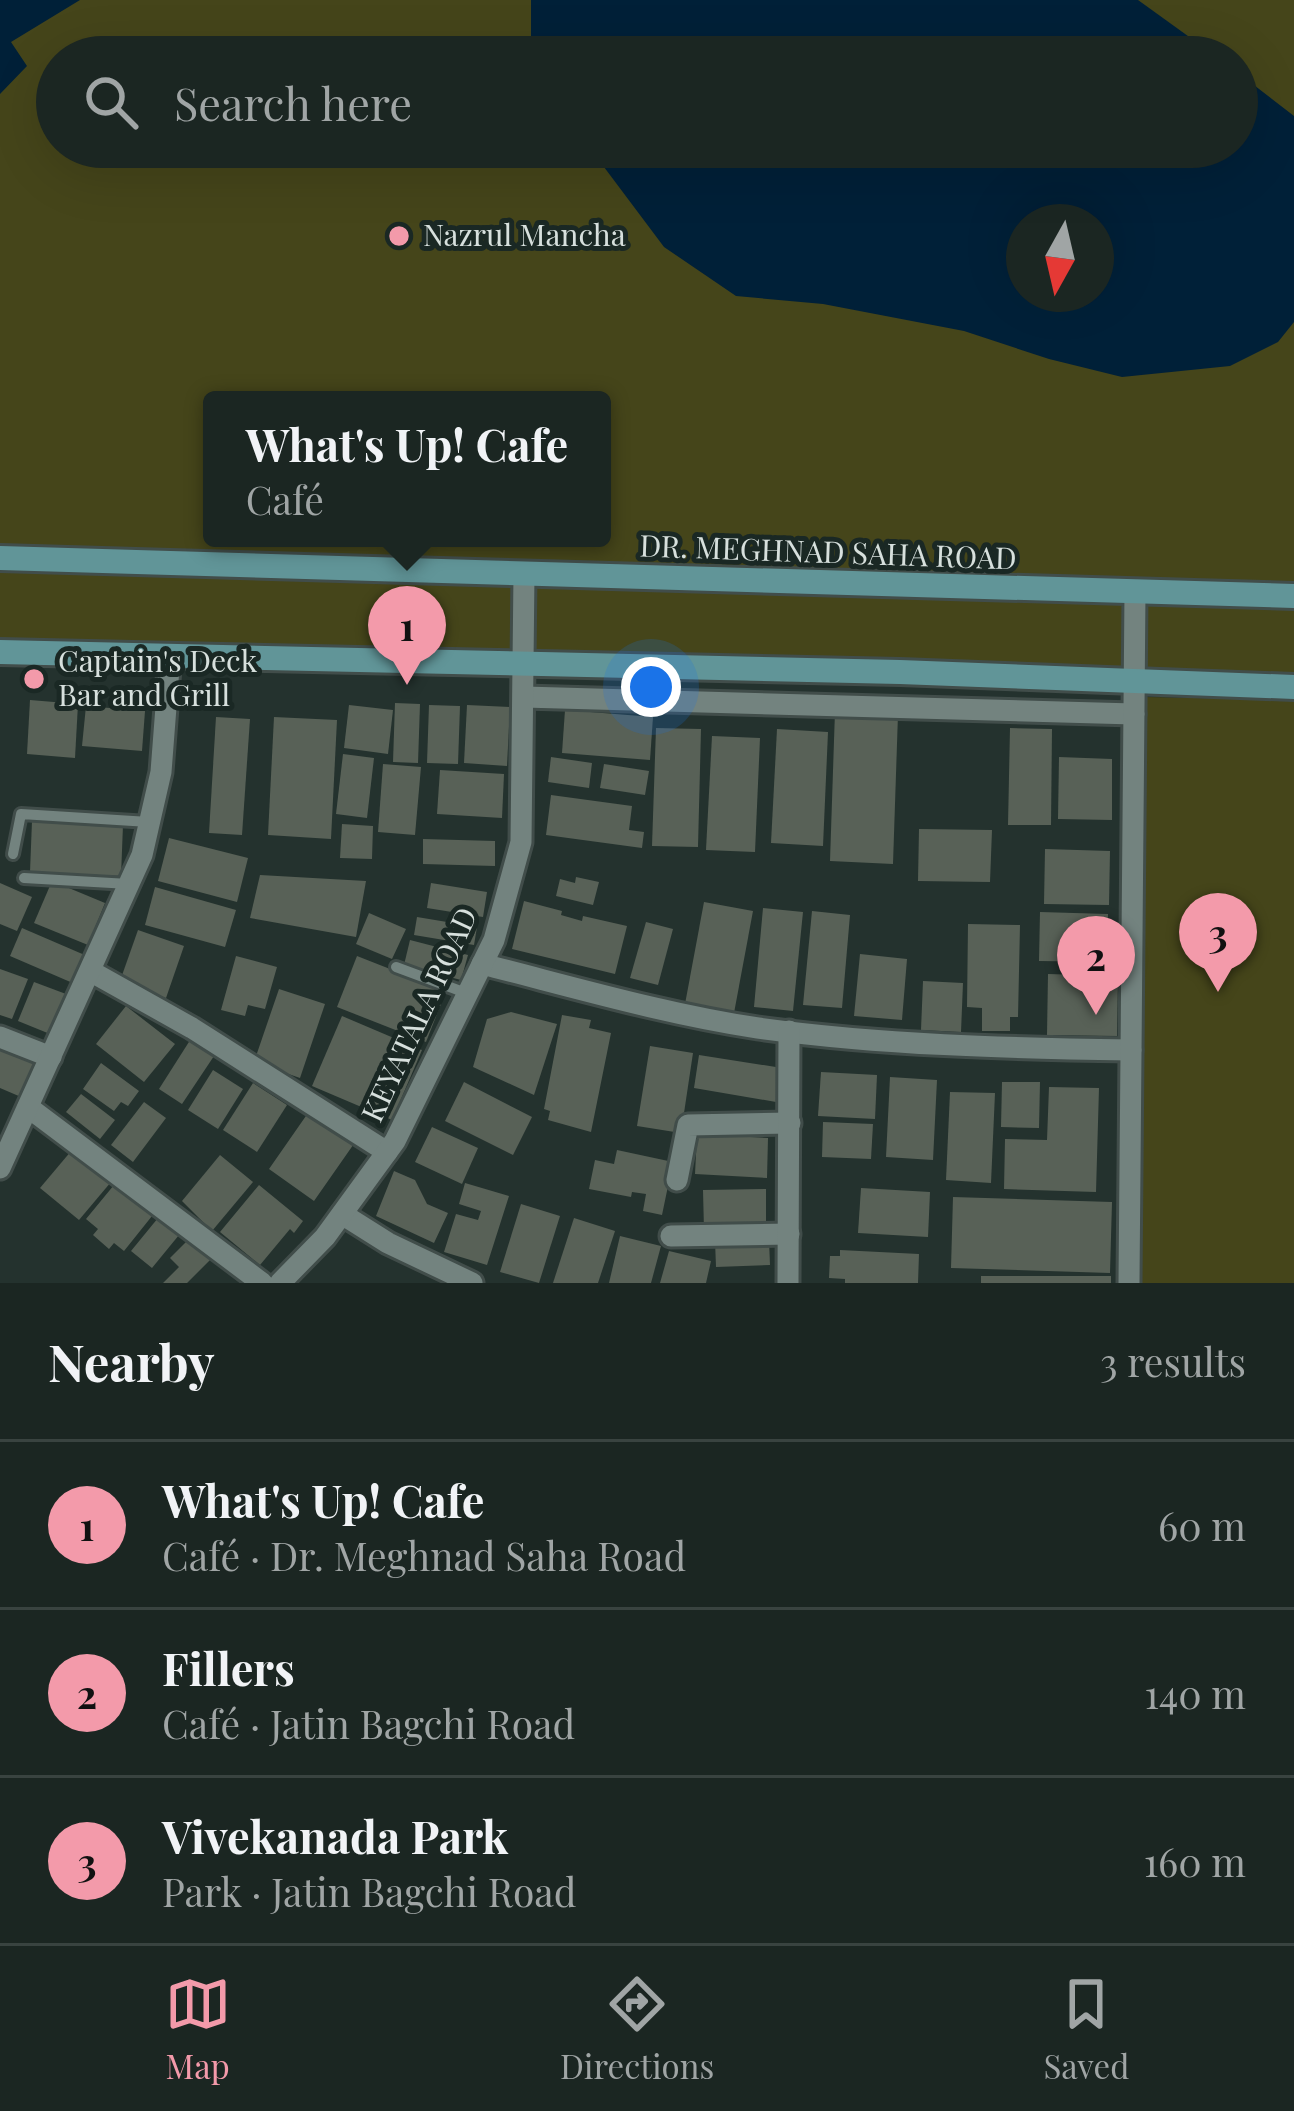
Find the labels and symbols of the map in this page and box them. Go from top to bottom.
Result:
north arrow [1006,204,1114,312]
place label: Nazrul Mancha [423,214,626,254]
marker: Nazrul Mancha [386,223,412,249]
street label: DR. MEGHNAD SAHA ROAD [639,524,1017,578]
pin: 1 [368,586,446,685]
place label: Captain's Deck Bar and Grill [58,640,258,714]
your location [621,657,681,717]
marker: Captain's Deck Bar and Grill [21,666,47,692]
pin: 3 [1179,893,1257,992]
street label: KEYATALA ROAD [351,900,485,1128]
pin: 2 [1057,916,1135,1015]

